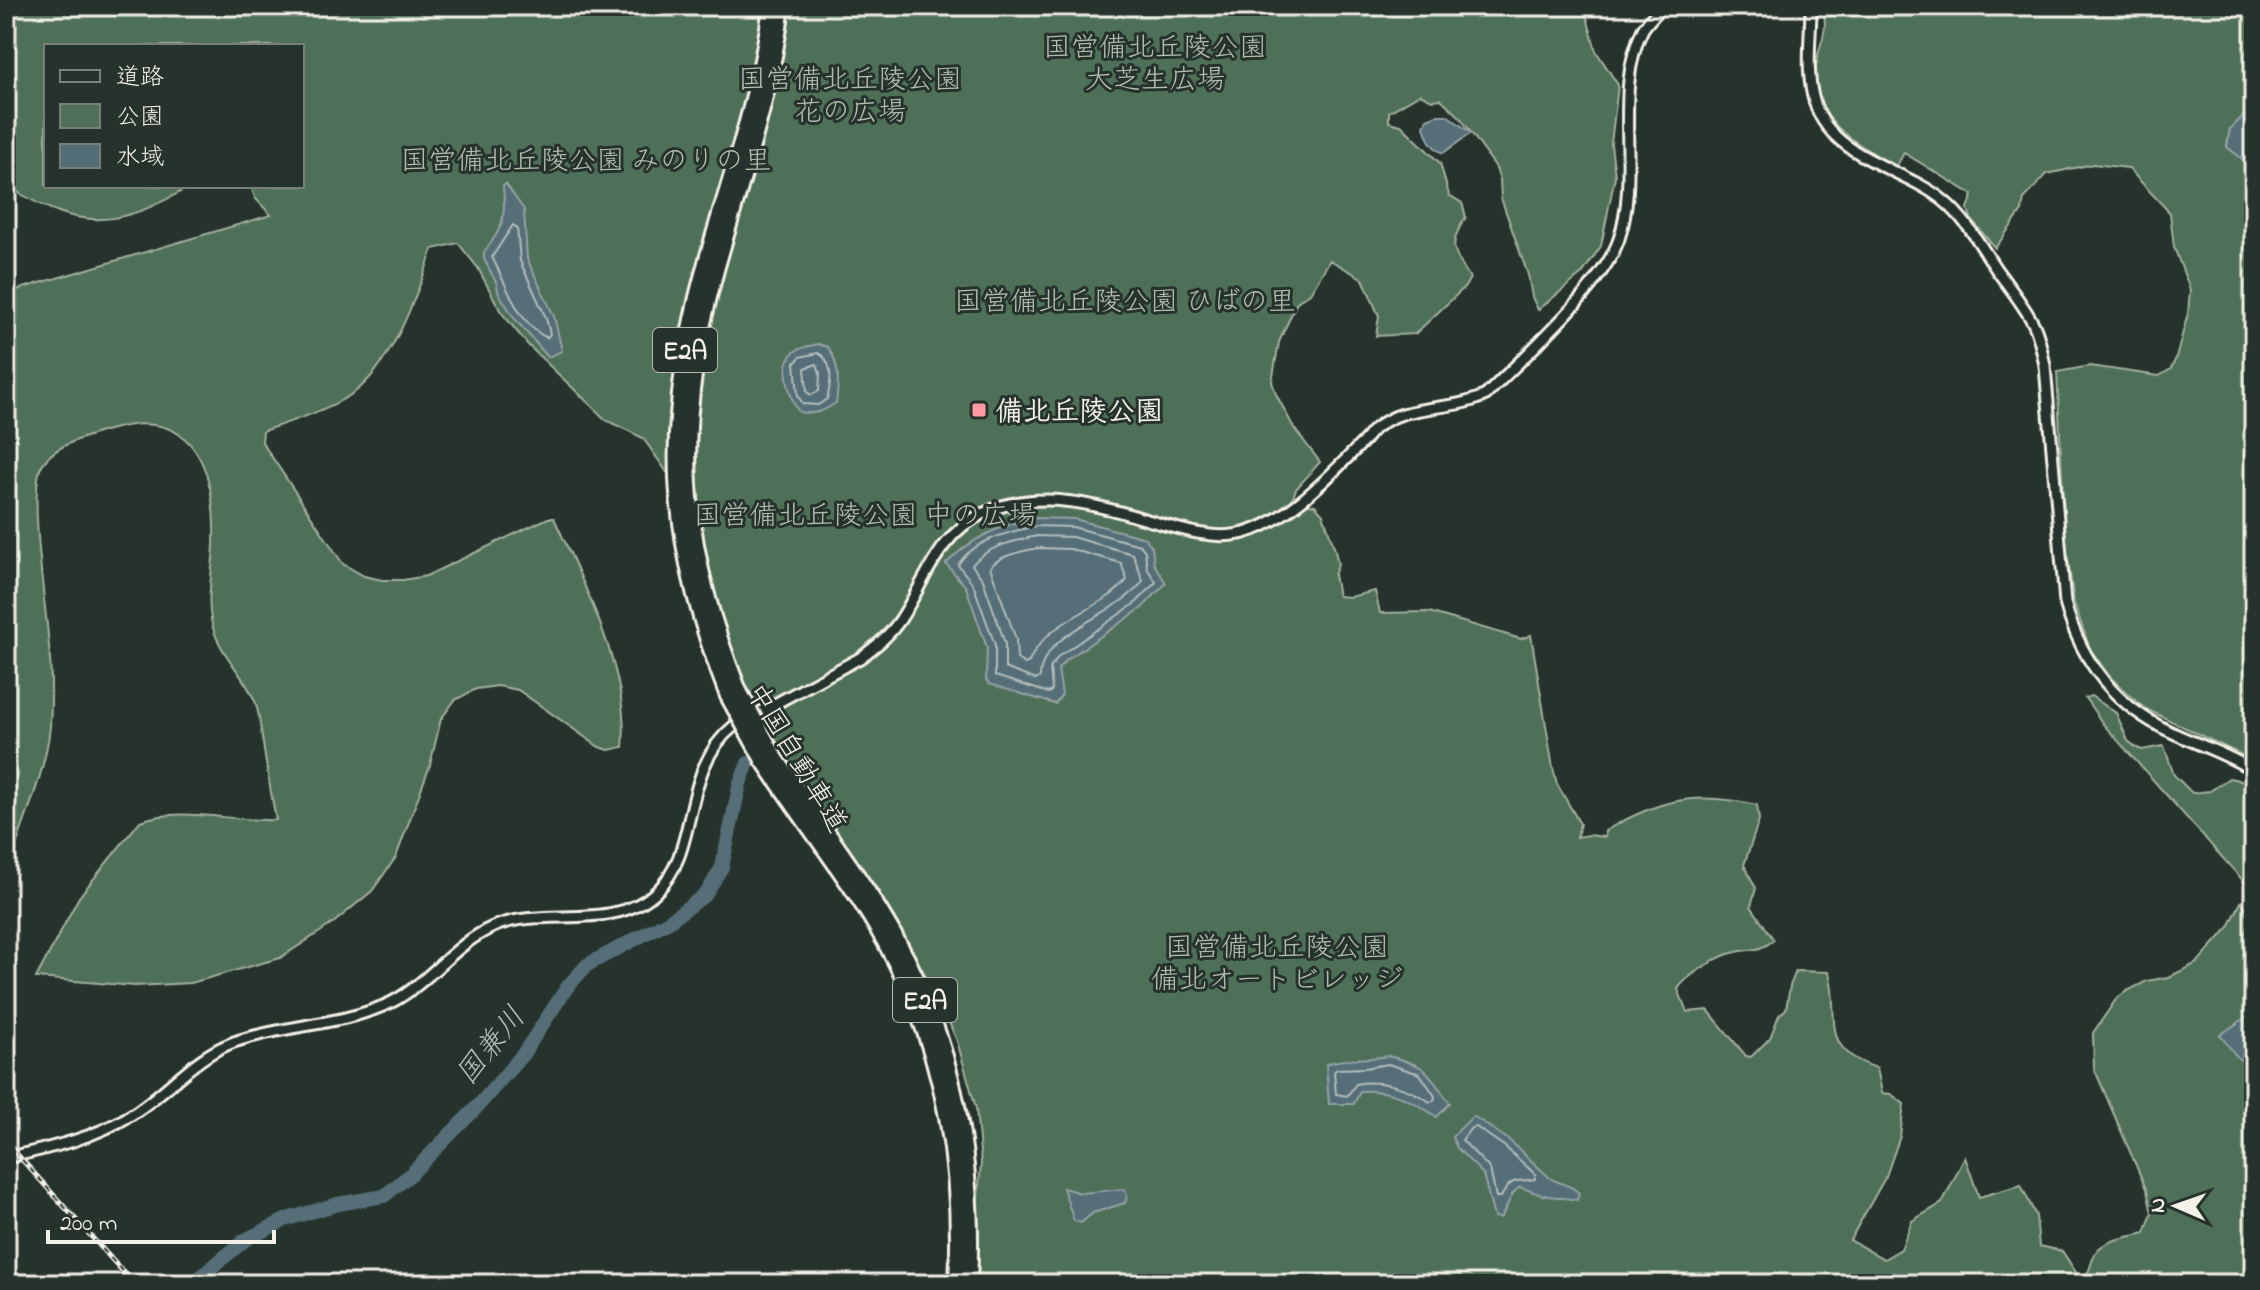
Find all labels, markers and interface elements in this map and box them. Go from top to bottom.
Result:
park label: 国営備北丘陵公園 大芝生広場 [1043,29,1267,102]
legend [44,44,304,188]
text: 道路 [116,61,164,96]
park label: 国営備北丘陵公園 花の広場 [738,61,962,134]
text: 公園 [116,101,164,136]
text: 水域 [116,141,164,176]
park label: 国営備北丘陵公園 みのりの里 [400,142,772,183]
park label: 国営備北丘陵公園 ひばの里 [954,283,1296,324]
road number: E2A [653,328,717,372]
place label: 備北丘陵公園 [995,393,1163,434]
marker: 備北丘陵公園 [970,401,988,419]
park label: 国営備北丘陵公園 中の広場 [693,497,1037,538]
street label: 中国自動車道 [734,676,856,841]
park label: 国営備北丘陵公園 備北オートビレッジ [1151,929,1403,1002]
road number: E2A [893,978,957,1022]
water label: 国兼川 [447,998,538,1096]
north arrow [2136,1166,2216,1246]
scale bar [48,1194,274,1244]
text: N [2143,1197,2175,1213]
text: 200 m [60,1207,117,1242]

